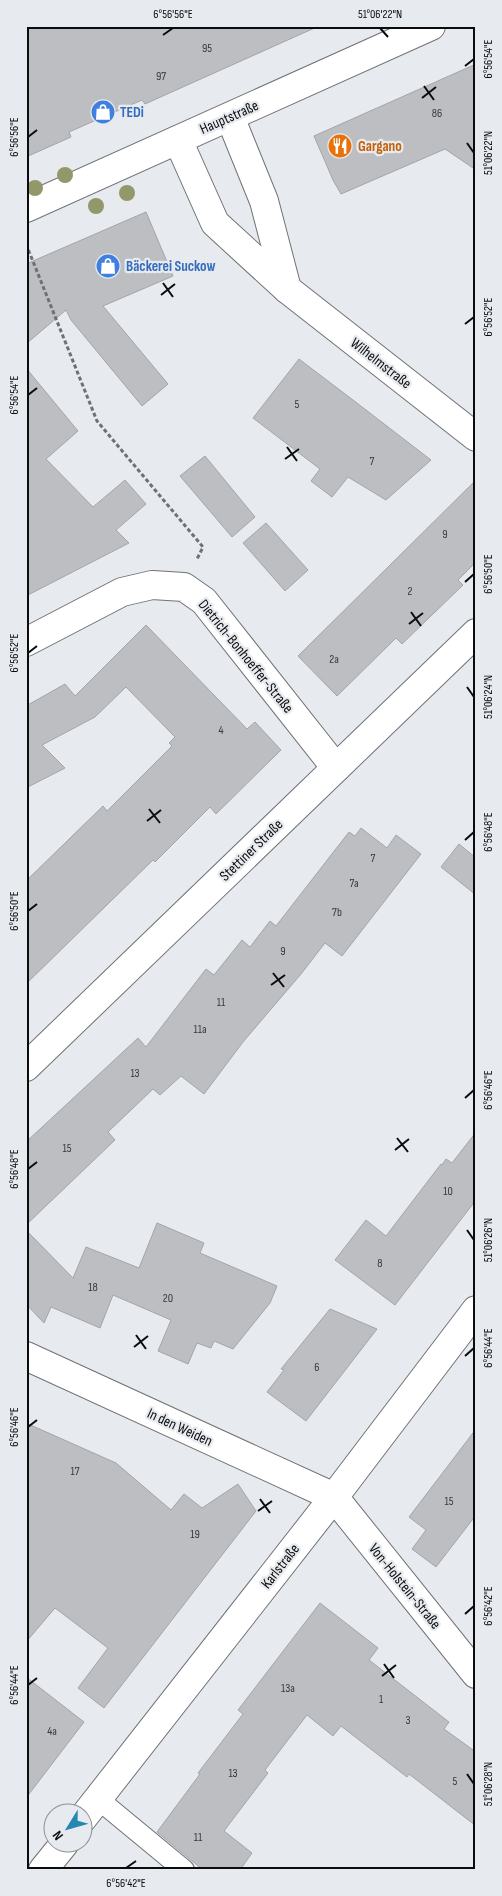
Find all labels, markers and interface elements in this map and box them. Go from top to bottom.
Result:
text: 6°56'56"E [153,7,193,22]
text: 51°06'22"N [358,7,402,22]
text: 6°56'54"E [481,39,496,79]
house number: 95 [202,41,212,56]
house number: 97 [156,69,166,84]
street label: Hauptstraße [197,96,262,139]
shop icon: TEDi [90,99,116,125]
place label: TEDi [120,103,144,122]
house number: 86 [432,106,442,121]
text: 6°56'56"E [7,117,22,157]
text: 51°06'22"N [481,131,496,175]
restaurant icon: Gargano [327,133,353,159]
place label: Gargano [358,137,402,156]
shop icon: Bäckerei Suckow [95,253,121,279]
place label: Bäckerei Suckow [126,257,216,276]
text: 6°56'52"E [481,297,496,337]
street label: Wilhelmstraße [346,334,415,393]
text: 6°56'54"E [7,375,22,415]
house number: 5 [295,397,300,412]
house number: 7 [370,454,375,469]
house number: 9 [442,527,448,542]
text: 6°56'50"E [481,554,496,594]
house number: 2 [408,584,413,599]
street label: Dietrich-Bonhoeffer-Straße [194,596,297,717]
text: 6°56'52"E [7,633,22,673]
house number: 2a [329,652,339,667]
text: 51°06'24"N [481,675,496,719]
house number: 4 [218,723,224,738]
text: 6°56'48"E [481,812,496,852]
street label: Stettiner Straße [216,815,287,885]
house number: 7 [371,851,376,866]
house number: 7a [349,876,359,891]
text: 6°56'50"E [7,891,22,931]
house number: 7b [332,905,342,920]
house number: 9 [280,944,286,959]
house number: 11 [217,995,226,1010]
house number: 11a [193,1022,207,1037]
house number: 13 [130,1066,140,1081]
text: 6°56'46"E [481,1070,496,1110]
house number: 15 [62,1141,72,1156]
text: 6°56'48"E [7,1149,22,1189]
house number: 10 [443,1184,453,1199]
text: 51°06'26"N [481,1218,496,1262]
house number: 8 [377,1256,383,1271]
house number: 18 [88,1280,98,1295]
house number: 20 [163,1291,173,1306]
text: 6°56'44"E [481,1328,496,1368]
house number: 6 [314,1360,320,1375]
street label: In den Weiden [144,1404,216,1451]
text: 6°56'46"E [7,1407,22,1447]
house number: 17 [71,1464,80,1479]
house number: 15 [444,1494,454,1509]
house number: 19 [190,1527,200,1542]
street label: Karlstraße [257,1540,304,1593]
street label: Von-Holstein-Straße [364,1540,445,1633]
text: 6°56'42"E [481,1586,496,1626]
text: 6°56'44"E [7,1665,22,1705]
house number: 13a [281,1681,295,1696]
house number: 1 [379,1692,384,1707]
house number: 3 [405,1713,411,1728]
house number: 4a [47,1724,57,1739]
text: 51°06'28"N [481,1762,496,1806]
house number: 13 [228,1766,238,1781]
house number: 5 [453,1774,458,1789]
north arrow [42,1804,92,1854]
text: N [49,1827,67,1844]
house number: 11 [194,1830,203,1845]
text: 6°56'42"E [106,1876,146,1891]

